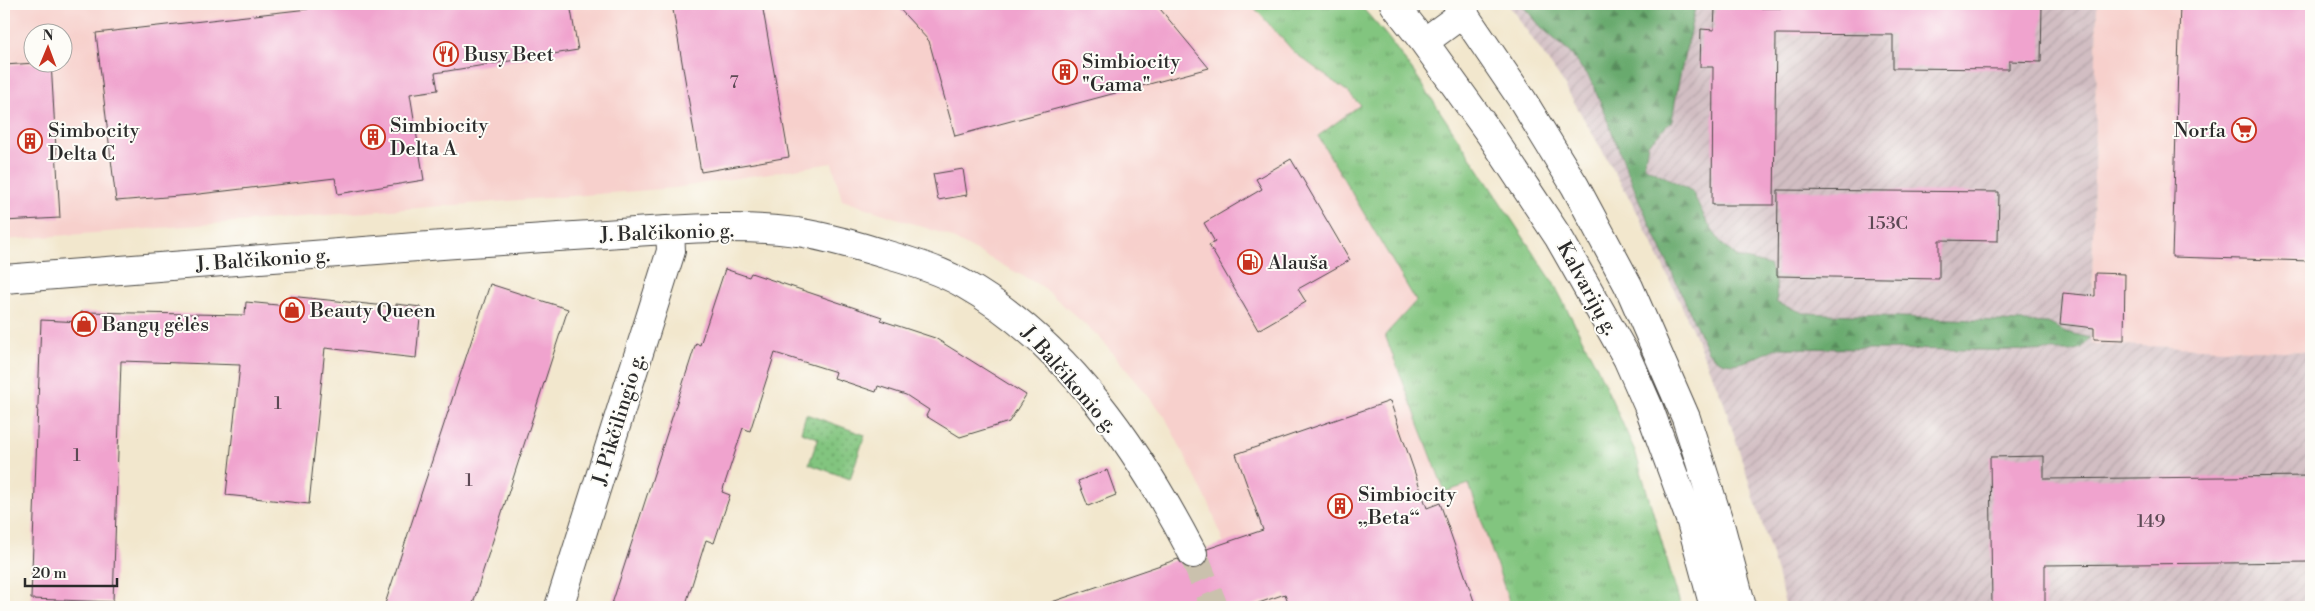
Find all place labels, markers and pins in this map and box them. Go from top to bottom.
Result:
restaurant icon: Busy Beet [433,41,459,67]
place label: Busy Beet [463,43,554,68]
place label: Simbiocity "Gama" [1082,50,1180,98]
building icon: Simbiocity "Gama" [1052,59,1078,85]
place label: Simbiocity Delta A [390,114,488,162]
supermarket icon: Norfa [2231,117,2257,143]
place label: Simbocity Delta C [48,119,140,167]
place label: Norfa [2174,119,2227,144]
building icon: Simbiocity Delta A [360,124,386,150]
building icon: Simbocity Delta C [17,128,43,154]
fuel station icon: Alauša [1237,249,1263,275]
place label: Alauša [1267,251,1329,276]
shop icon: Beauty Queen [279,297,305,323]
place label: Beauty Queen [309,299,436,324]
shop icon: Bangų gėlės [71,311,97,337]
place label: Bangų gėlės [101,313,209,338]
place label: Simbiocity „Beta“ [1358,483,1456,531]
building icon: Simbiocity „Beta“ [1327,493,1353,519]

